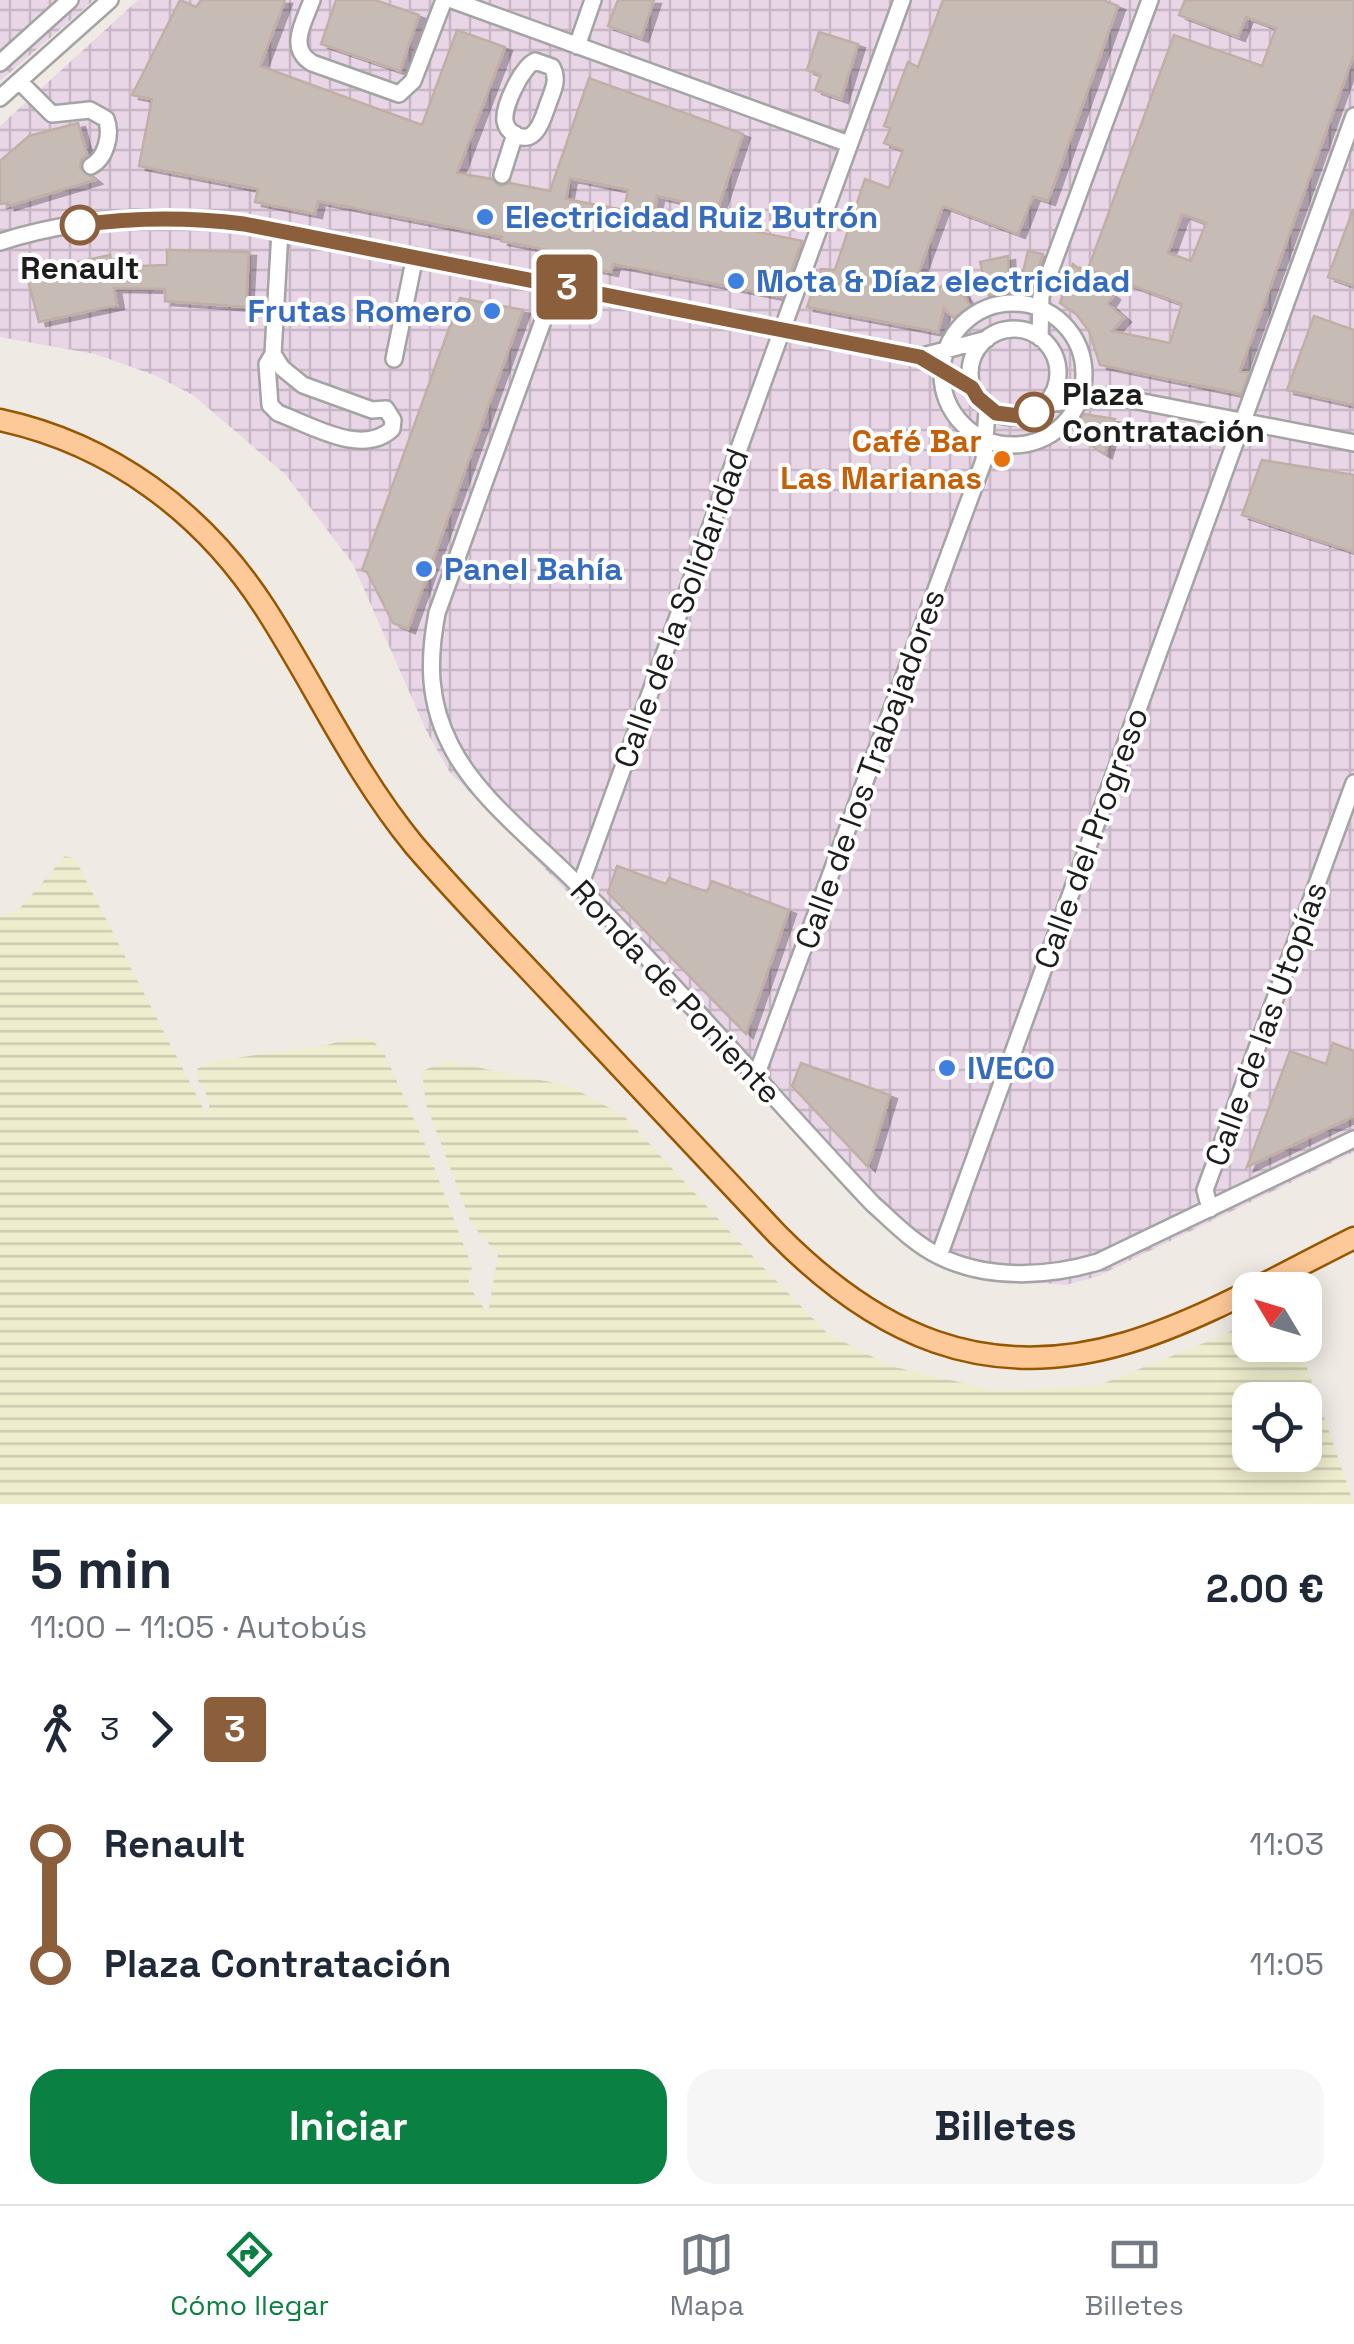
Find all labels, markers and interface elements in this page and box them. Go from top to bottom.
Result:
place label: Electricidad Ruiz Butrón [505,197,878,237]
marker: Renault [61,206,99,244]
marker: Electricidad Ruiz Butrón [474,206,496,228]
place label: Renault [20,248,140,288]
line badge: 3 [534,254,600,320]
place label: Mota & Díaz electricidad [756,261,1130,301]
text: 3 [556,265,578,309]
marker: Mota & Díaz electricidad [725,270,747,292]
place label: Frutas Romero [247,291,472,331]
marker: Frutas Romero [481,300,503,322]
place label: Plaza Contratación [1062,374,1265,451]
marker: Plaza Contratación [1015,393,1053,431]
place label: Café Bar Las Marianas [780,421,982,498]
street label: Calle de la Solidaridad [605,443,757,773]
marker: Café Bar Las Marianas [991,448,1013,470]
place label: Panel Bahía [444,549,623,589]
marker: Panel Bahía [413,558,435,580]
street label: Calle de los Trabajadores [786,583,954,955]
street label: Calle del Progreso [1025,702,1157,974]
street label: Ronda de Poniente [562,872,790,1112]
street label: Calle de las Utopías [1196,876,1336,1172]
place label: IVECO [967,1048,1055,1088]
marker: IVECO [936,1057,958,1079]
north arrow [1232,1272,1322,1362]
map controls [1232,1272,1322,1472]
button: locate [1232,1382,1322,1472]
text: 5 min [30,1534,172,1604]
text: 2.00 € [1206,1565,1324,1613]
text: 11:00 – 11:05 · Autobús [30,1607,367,1647]
icon: walk [30,1702,85,1757]
icon: forward [134,1702,189,1757]
text: 3 [224,1707,246,1751]
text: 3 [100,1709,119,1749]
text: Renault [104,1820,246,1868]
text: 11:03 [1249,1824,1324,1864]
text: Plaza Contratación [104,1940,451,1988]
text: 11:05 [1249,1944,1324,1984]
button: Iniciar [30,2069,667,2184]
button: Billetes [687,2069,1324,2184]
tab: Cómo llegar [170,2227,329,2323]
tab: Mapa [670,2227,744,2323]
tab: Billetes [1085,2227,1184,2323]

